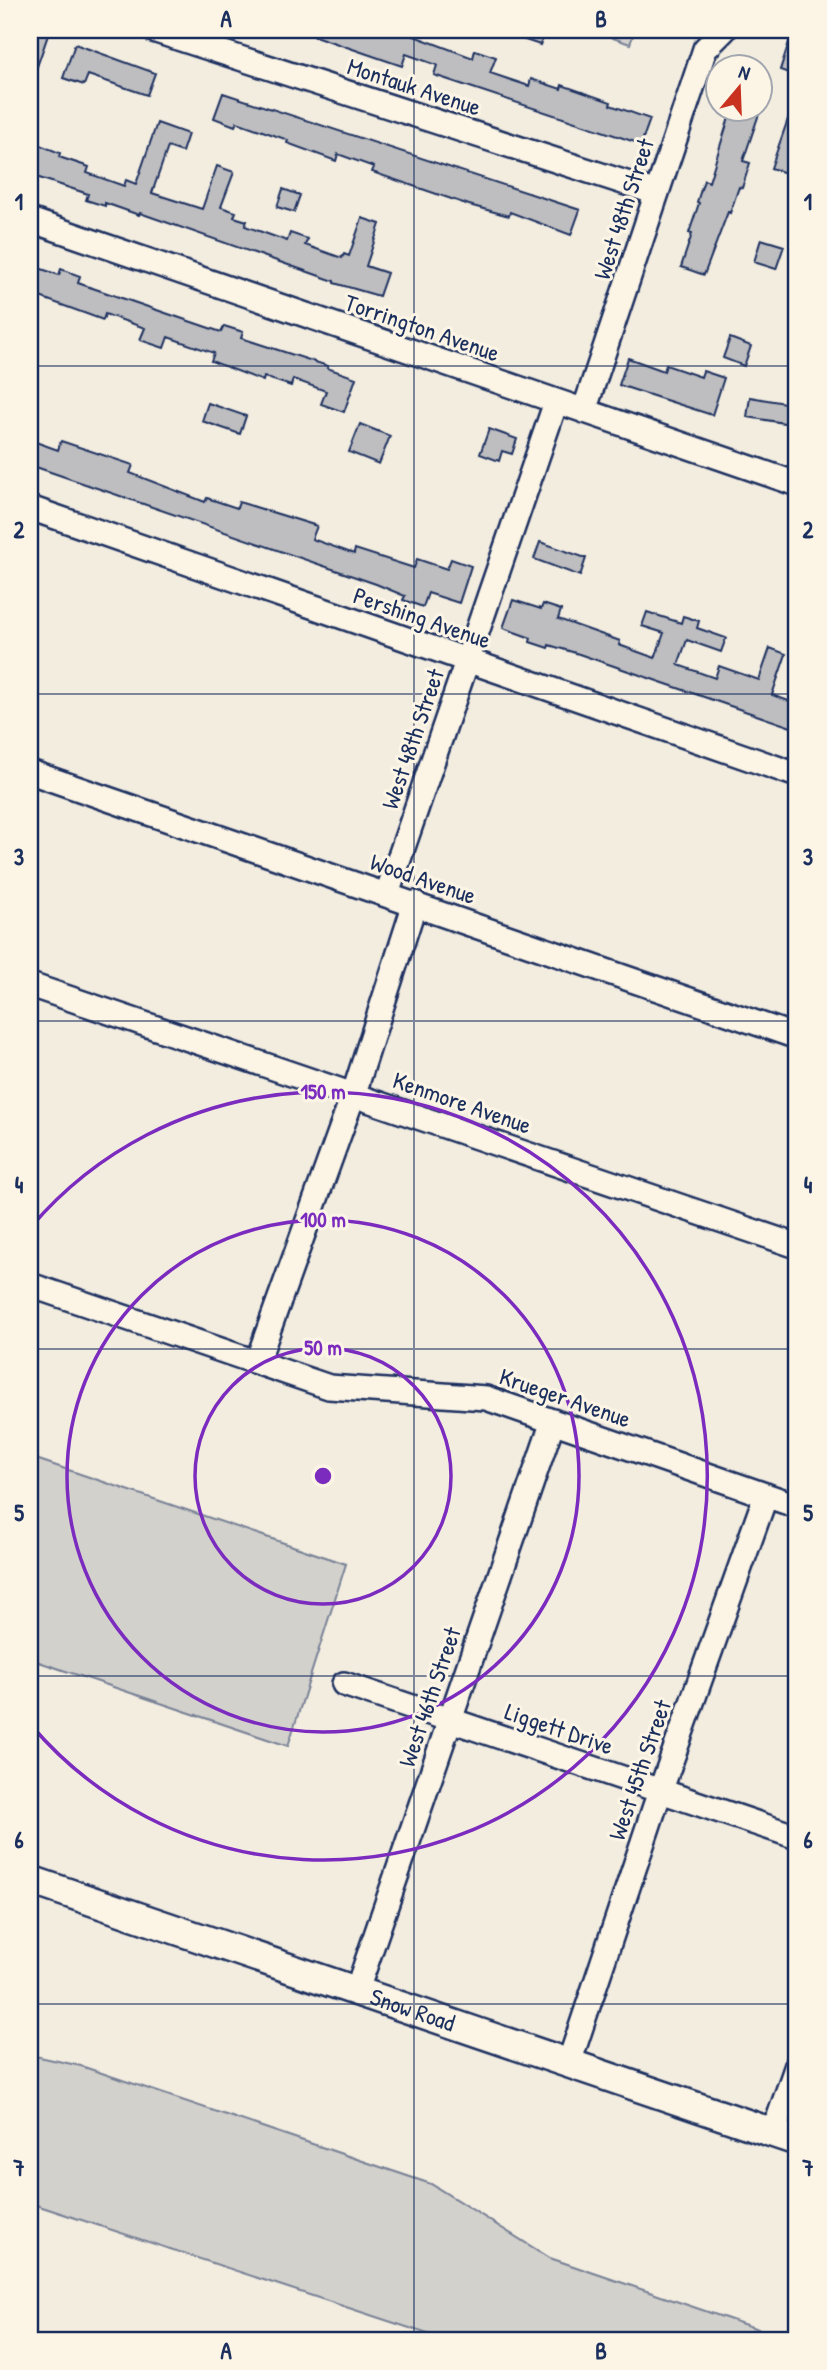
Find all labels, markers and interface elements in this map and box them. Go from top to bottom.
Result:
text: A [220,3,232,34]
text: B [595,3,607,34]
street label: Montauk Avenue [344,49,485,123]
north arrow [704,52,774,122]
text: N [736,58,754,86]
street label: West 48th Street [585,133,661,283]
text: 1 [15,186,23,217]
text: 1 [804,186,812,217]
street label: Torrington Avenue [341,286,504,369]
text: 2 [14,514,25,545]
text: 2 [803,514,814,545]
street label: Pershing Avenue [350,579,496,656]
street label: West 48th Street [373,664,451,813]
text: 3 [14,841,24,872]
text: 3 [803,841,813,872]
street label: Wood Avenue [366,845,481,911]
street label: Kenmore Avenue [389,1063,536,1141]
text: 150 m [300,1077,346,1106]
text: 4 [15,1169,24,1200]
text: 4 [804,1169,813,1200]
text: 100 m [300,1205,346,1234]
text: 50 m [304,1333,342,1362]
street label: Krueger Avenue [495,1360,636,1435]
centre of rings [311,1464,335,1488]
text: 5 [14,1497,24,1528]
text: 5 [803,1497,813,1528]
street label: West 46th Street [390,1622,468,1771]
street label: Liggett Drive [501,1695,618,1762]
street label: West 45th Street [600,1695,678,1844]
text: 6 [14,1824,24,1855]
text: 6 [803,1824,813,1855]
street label: Snow Road [366,1980,459,2038]
text: 7 [12,2152,25,2183]
text: 7 [801,2152,814,2183]
text: A [220,2335,232,2366]
text: B [595,2335,607,2366]

